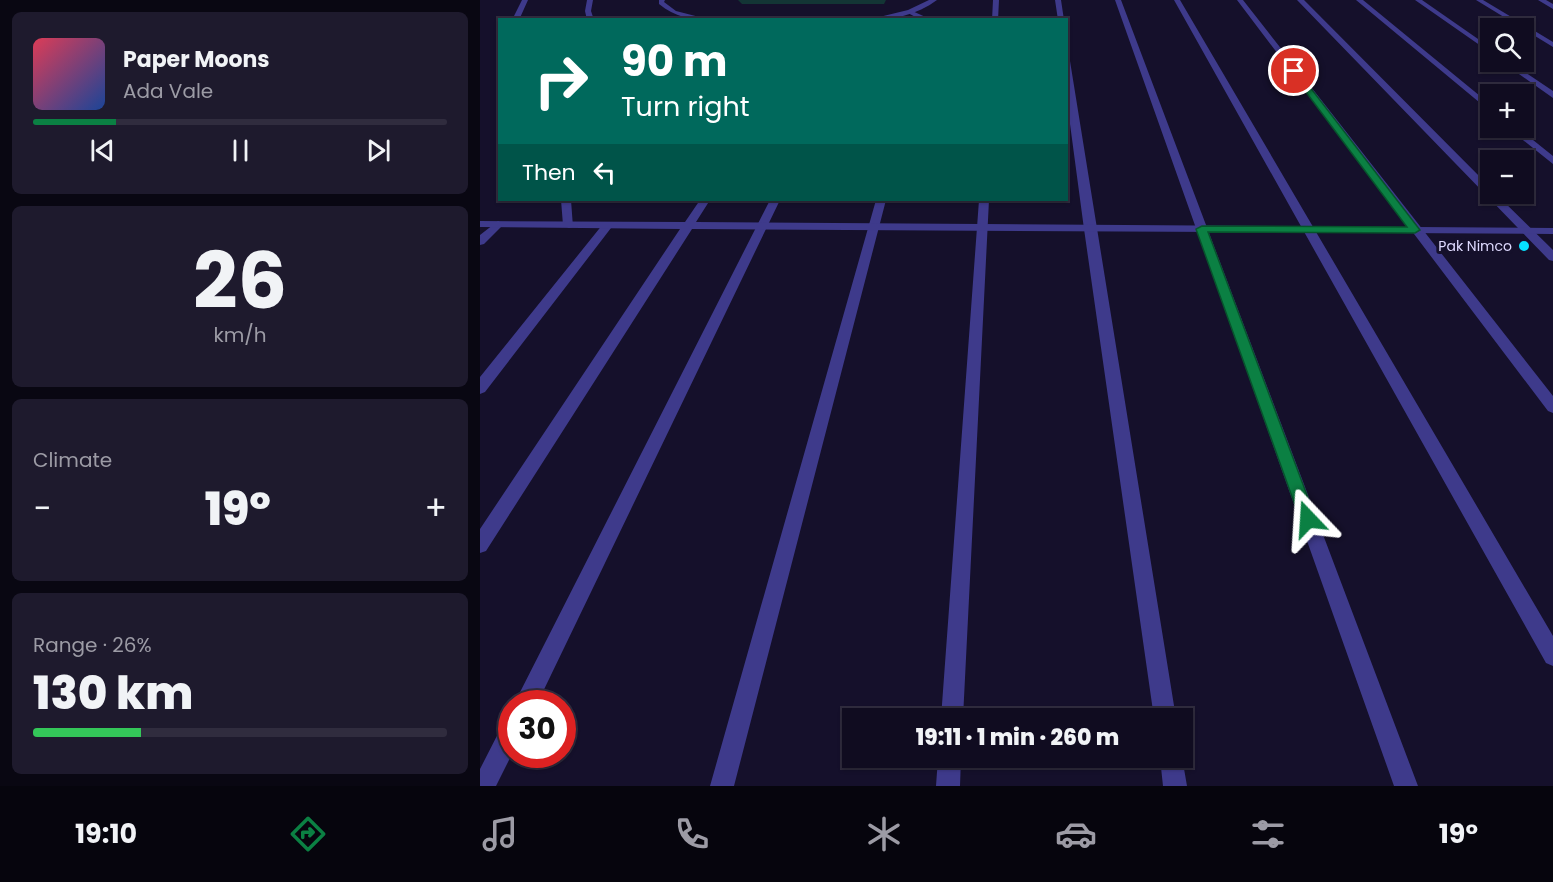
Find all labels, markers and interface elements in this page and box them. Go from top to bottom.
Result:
map controls [1480,18,1534,204]
button: search [1480,18,1534,72]
text: 90 m [621,32,728,91]
icon: right [522,42,600,120]
text: Paper Moons [123,44,270,75]
pin [1268,45,1319,96]
icon: arrive [1277,54,1310,87]
text: Ada Vale [123,77,213,105]
button: + [1480,84,1534,138]
text: Turn right [621,88,750,125]
icon: previous [86,134,119,167]
icon: pause [224,134,257,167]
icon: next [362,134,395,167]
button: − [1480,150,1534,204]
icon: left [588,156,621,189]
text: Then [522,157,576,188]
text: 26 [193,226,287,335]
place label: Pak Nimco [1438,236,1512,256]
marker: Pak Nimco [1517,239,1531,253]
text: km/h [213,321,267,349]
text: Climate [33,446,112,474]
text: 19° [205,478,271,541]
text: − [33,485,51,532]
text: + [424,485,447,532]
position arrow [1276,487,1340,551]
text: Range · 26% [33,631,152,659]
text: 130 km [33,662,193,725]
speed limit sign: 30 [498,690,576,768]
text: 19:11 · 1 min · 260 m [916,722,1119,753]
icon: directions [287,813,329,855]
icon: music [479,813,521,855]
icon: phone [671,813,713,855]
icon: climate [863,813,905,855]
icon: car [1055,813,1097,855]
icon: filters [1247,813,1289,855]
text: 19:10 [75,815,137,852]
text: 19° [1439,815,1478,852]

